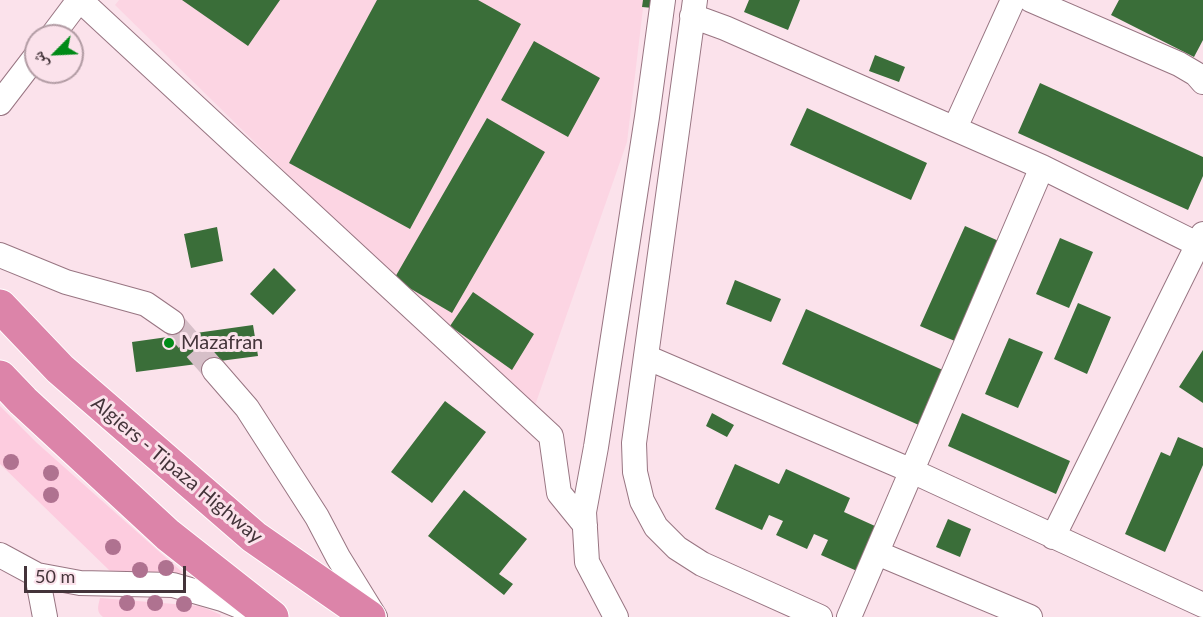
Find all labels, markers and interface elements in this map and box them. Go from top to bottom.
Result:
north arrow [24,24,84,84]
text: ش [27,49,51,72]
place label: Mazafran [181,331,263,355]
marker: Mazafran [162,336,176,350]
street label: Algiers - Tipaza Highway [86,391,268,549]
scale bar [27,554,189,592]
text: 50 m [35,565,75,587]

